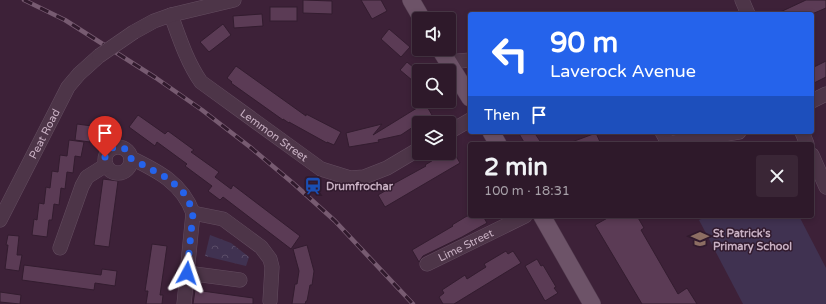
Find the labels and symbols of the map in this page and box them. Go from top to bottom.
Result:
street label: Peat Road [26,106,62,161]
street label: Lemmon Street [238,106,311,164]
pin [88,116,122,157]
station icon: Drumfrochar [303,176,323,196]
place label: Drumfrochar [326,180,394,193]
street label: Lime Street [436,226,495,264]
place label: St Patrick's Primary School [713,227,792,254]
school or university icon: St Patrick's Primary School [690,229,710,249]
position arrow [166,252,208,294]

